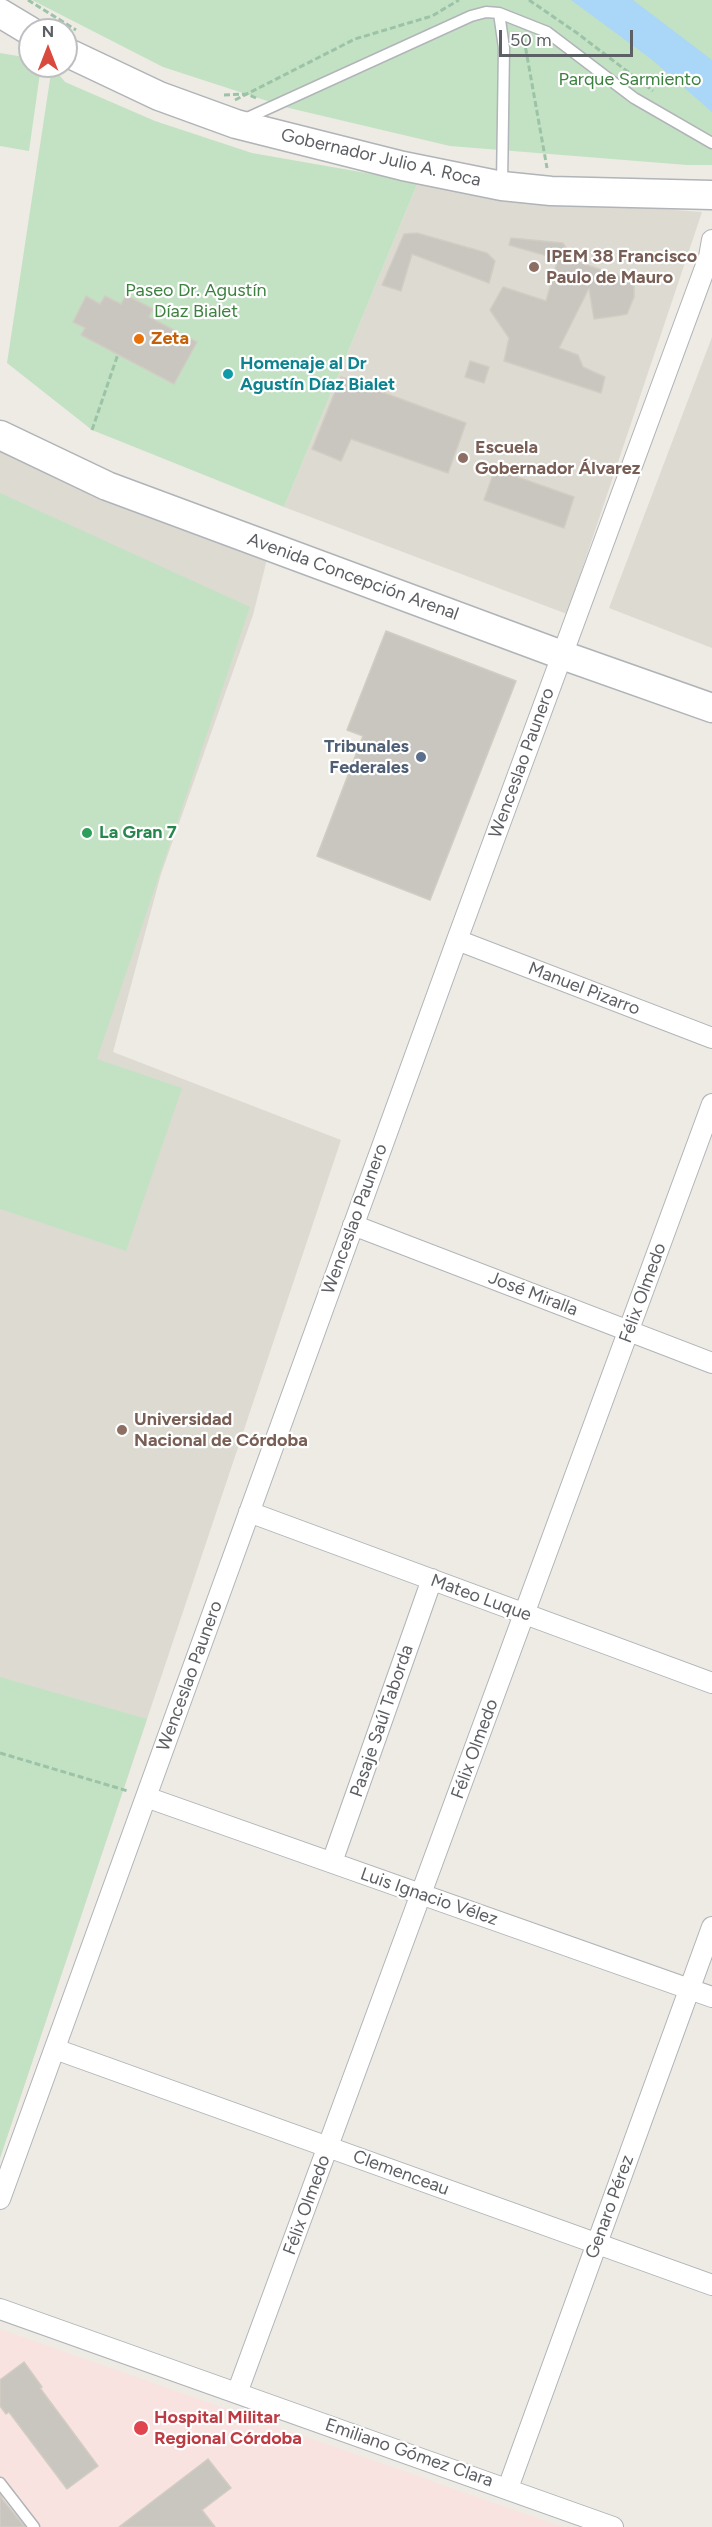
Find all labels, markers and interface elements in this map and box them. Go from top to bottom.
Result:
north arrow [18,18,78,78]
scale bar [502,18,636,56]
text: N [42,22,54,41]
text: 50 m [510,29,552,51]
park label: Parque Sarmiento [558,69,702,91]
street label: Gobernador Julio A. Roca [279,124,483,192]
place label: IPEM 38 Francisco Paulo de Mauro [546,246,697,288]
marker: IPEM 38 Francisco Paulo de Mauro [527,260,541,274]
park label: Paseo Dr. Agustín Díaz Bialet [125,280,267,322]
place label: Zeta [151,328,189,350]
marker: Zeta [132,332,146,346]
place label: Homenaje al Dr Agustín Díaz Bialet [240,353,395,395]
marker: Homenaje al Dr Agustín Díaz Bialet [221,367,235,381]
place label: Escuela Gobernador Álvarez [475,437,640,480]
marker: Escuela Gobernador Álvarez [456,451,470,465]
street label: Avenida Concepción Arenal [244,529,462,625]
street label: Wenceslao Paunero [485,685,559,841]
place label: Tribunales Federales [324,736,409,778]
marker: Tribunales Federales [414,750,428,764]
place label: La Gran 7 [99,822,177,844]
marker: La Gran 7 [80,826,94,840]
street label: Manuel Pizarro [525,958,643,1020]
street label: Wenceslao Paunero [318,1141,392,1297]
street label: Félix Olmedo [615,1240,671,1346]
street label: José Miralla [485,1267,581,1321]
place label: Universidad Nacional de Córdoba [134,1409,308,1452]
marker: Universidad Nacional de Córdoba [115,1423,129,1437]
street label: Mateo Luque [428,1570,534,1626]
street label: Wenceslao Paunero [153,1598,227,1754]
street label: Pasaje Saúl Taborda [346,1642,418,1800]
street label: Félix Olmedo [447,1696,503,1802]
street label: Luis Ignacio Vélez [357,1863,501,1931]
street label: Clemenceau [350,2146,452,2200]
street label: Félix Olmedo [279,2152,335,2258]
street label: Genaro Pérez [581,2152,639,2262]
place label: Hospital Militar Regional Córdoba [154,2407,302,2450]
street label: Emiliano Gómez Clara [322,2414,496,2492]
marker: Hospital Militar Regional Córdoba [132,2419,150,2437]

